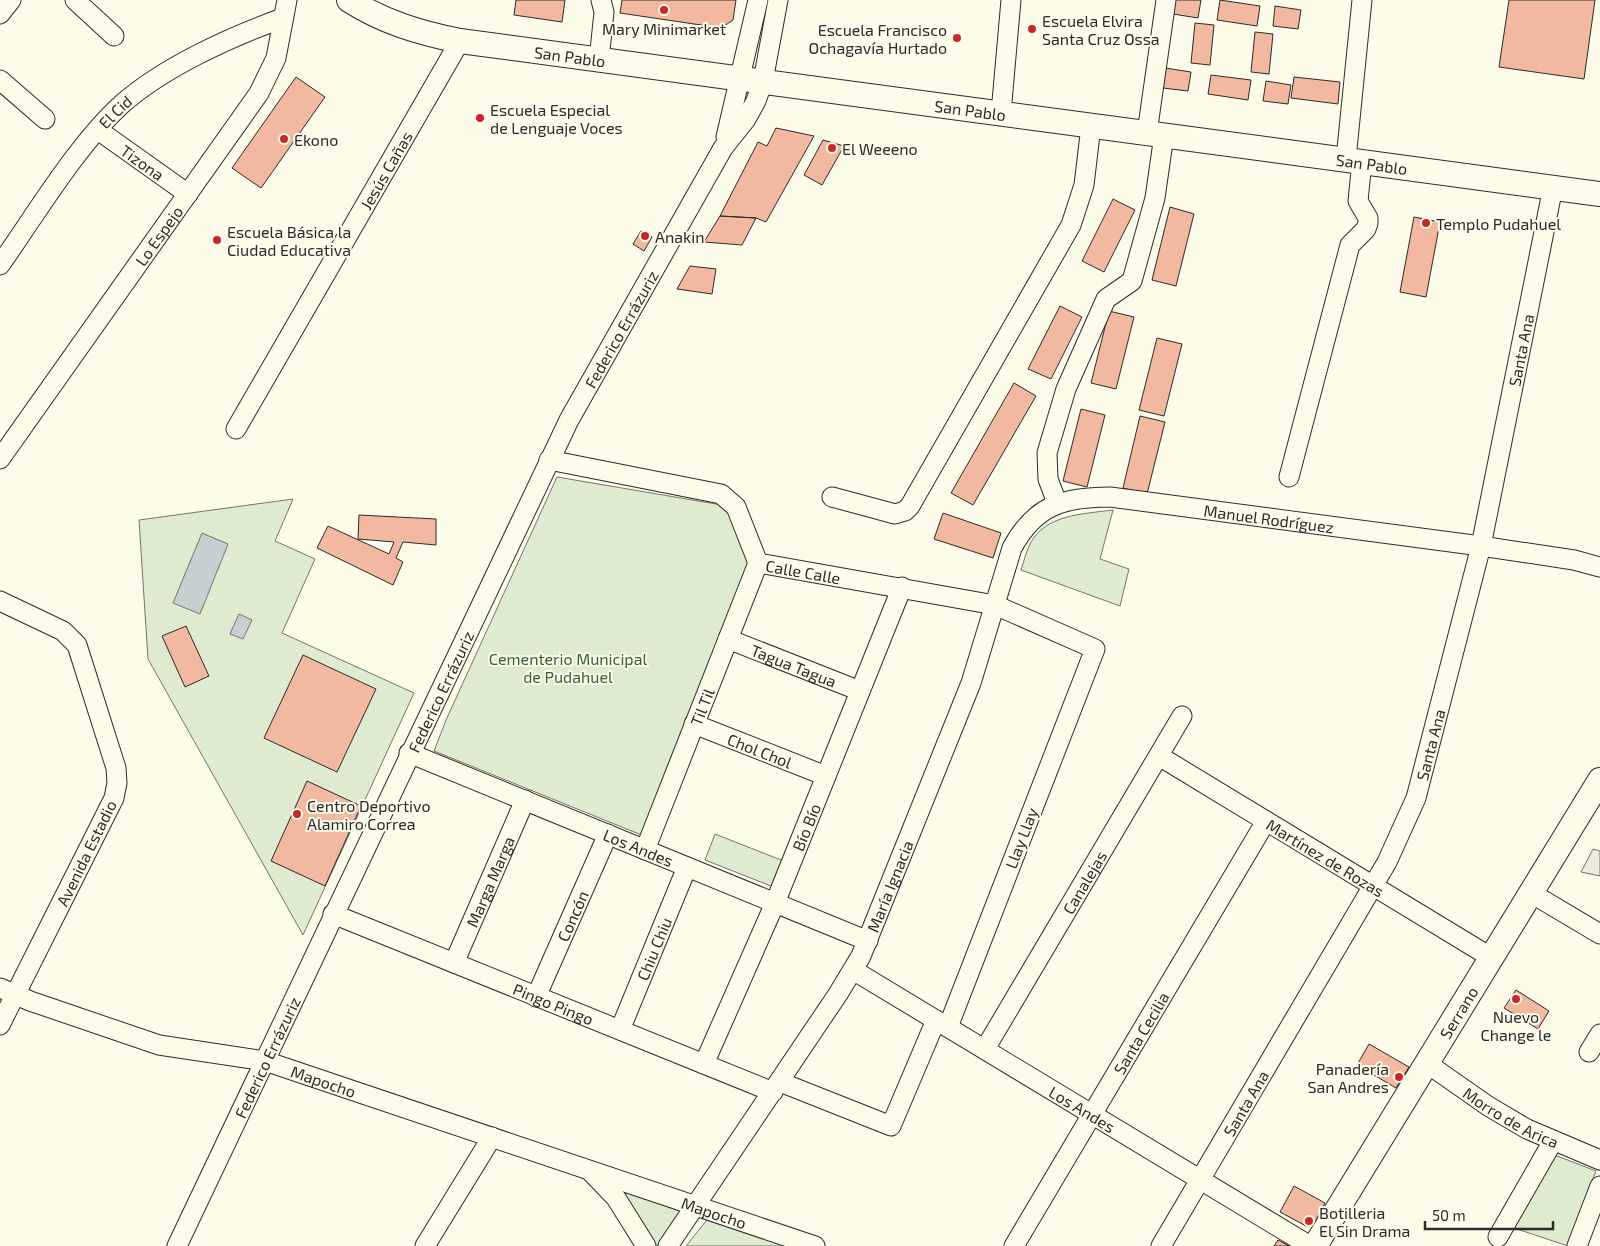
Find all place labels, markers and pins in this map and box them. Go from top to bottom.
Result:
marker: Mary Minimarket [658,4,670,16]
place label: Escuela Elvira Santa Cruz Ossa [1042,11,1160,48]
place label: Mary Minimarket [602,19,726,38]
place label: Escuela Francisco Ochagavía Hurtado [809,20,947,57]
marker: Escuela Elvira Santa Cruz Ossa [1026,23,1038,35]
marker: Escuela Francisco Ochagavía Hurtado [951,32,963,44]
place label: Escuela Especial de Lenguaje Voces [490,100,623,138]
marker: Escuela Especial de Lenguaje Voces [474,112,486,124]
place label: Ekono [294,130,338,149]
marker: Ekono [278,133,290,145]
place label: El Weeeno [842,139,918,158]
marker: El Weeeno [826,142,838,154]
place label: Templo Pudahuel [1436,214,1561,233]
marker: Templo Pudahuel [1420,217,1432,229]
place label: Escuela Básica la Ciudad Educativa [227,222,351,259]
place label: Anakin [655,227,704,246]
marker: Anakin [639,230,651,242]
marker: Escuela Básica la Ciudad Educativa [211,234,223,246]
place label: Centro Deportivo Alamiro Correa [307,796,431,833]
marker: Centro Deportivo Alamiro Correa [291,808,303,820]
marker: Nuevo Change le [1510,993,1522,1005]
place label: Nuevo Change le [1481,1007,1551,1044]
place label: Panadería San Andres [1307,1059,1389,1096]
marker: Panadería San Andres [1393,1071,1405,1083]
place label: Botilleria El Sin Drama [1319,1203,1410,1240]
marker: Botilleria El Sin Drama [1303,1215,1315,1227]

